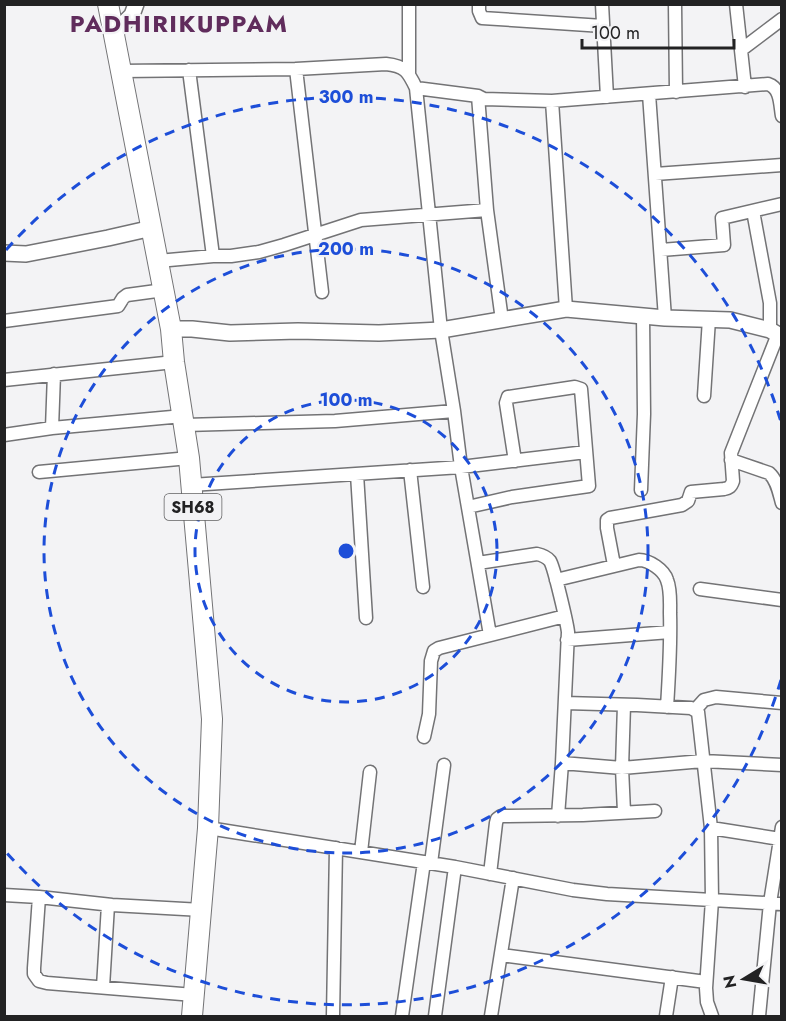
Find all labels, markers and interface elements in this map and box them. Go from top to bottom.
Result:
district label: PADHIRIKUPPAM [70,6,288,41]
scale bar [582,12,734,50]
text: 100 m [591,20,640,46]
text: 300 m [318,84,374,110]
text: 200 m [318,236,374,262]
text: 100 m [319,387,373,413]
road number: SH68 [164,494,222,520]
centre of rings [336,541,356,561]
north arrow [714,949,774,1009]
text: N [717,973,742,990]

